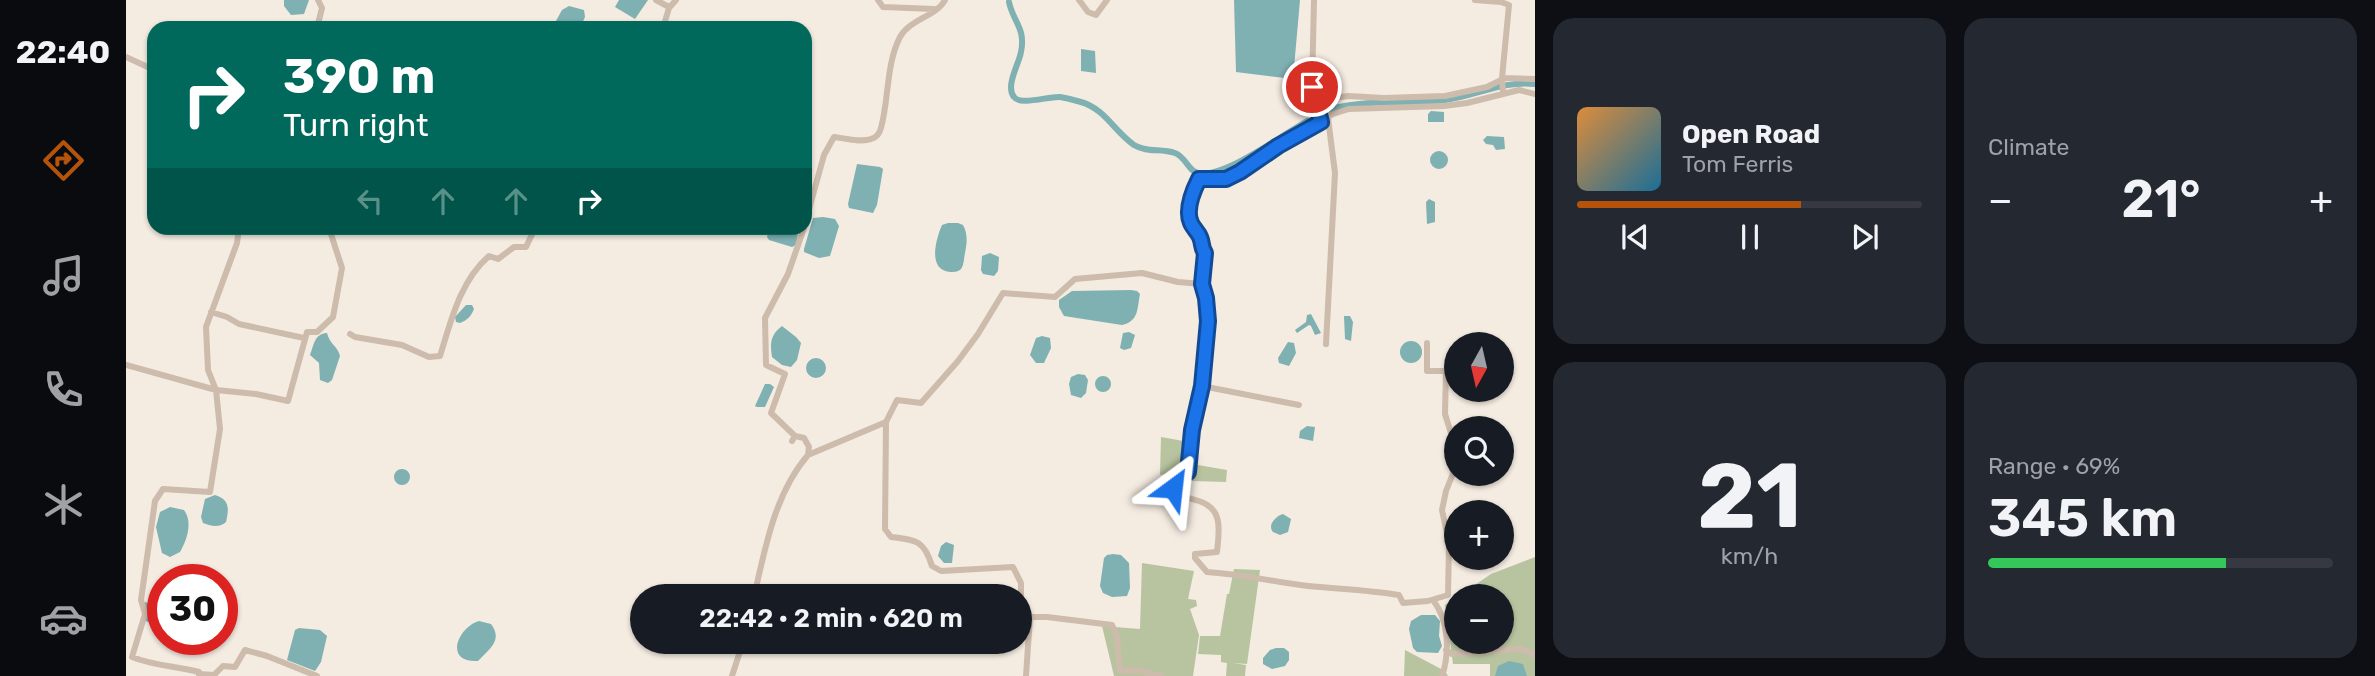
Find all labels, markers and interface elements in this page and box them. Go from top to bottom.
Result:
text: 22:40 [16,33,110,71]
text: 390 m [283,47,435,105]
icon: right [168,49,259,140]
pin [1282,57,1342,117]
icon: arrive [1293,68,1331,106]
text: Turn right [283,106,428,144]
text: Open Road [1682,119,1820,150]
text: Climate [1988,133,2069,161]
icon: directions [39,136,88,185]
text: Tom Ferris [1682,150,1793,178]
text: 21° [2122,168,2200,230]
text: − [1988,177,2013,223]
text: + [2309,177,2333,223]
icon: left [351,182,389,220]
icon: ahead [424,182,462,220]
icon: ahead [497,182,535,220]
icon: right [570,182,608,220]
icon: previous [1616,218,1654,256]
icon: pause [1731,218,1769,256]
icon: next [1846,218,1884,256]
icon: music [39,251,88,300]
north arrow [1444,332,1514,402]
map controls [1444,332,1514,654]
icon: phone [39,365,88,414]
button: search [1444,416,1514,486]
text: 21 [1697,442,1802,550]
position arrow [1136,451,1210,525]
text: Range · 69% [1988,452,2120,480]
icon: climate [39,480,88,529]
text: 345 km [1988,487,2177,549]
button: + [1444,500,1514,570]
text: km/h [1721,542,1778,570]
speed limit sign: 30 [147,564,238,655]
button: − [1444,584,1514,654]
icon: car [39,594,88,643]
text: 22:42 · 2 min · 620 m [699,603,963,634]

